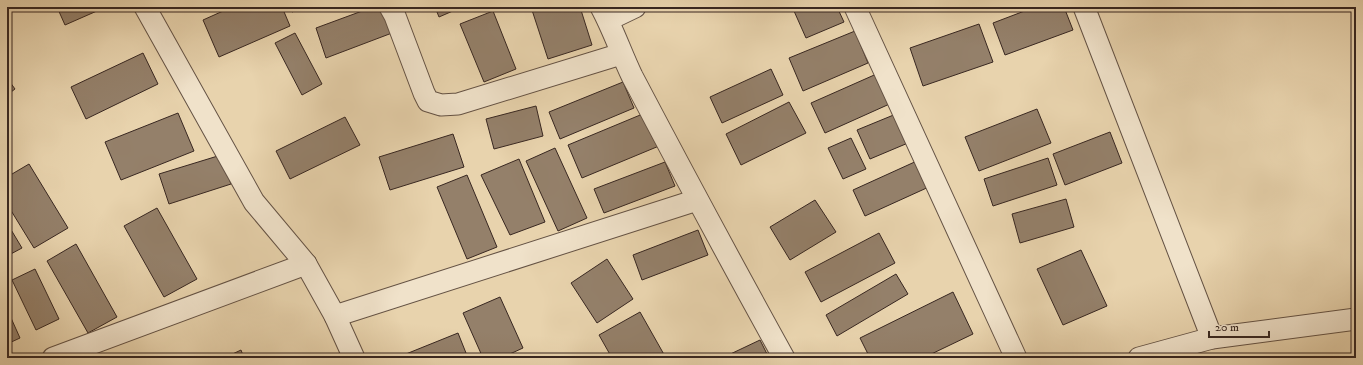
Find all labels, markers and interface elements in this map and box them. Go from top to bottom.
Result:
scale bar [1209,313,1269,339]
text: 20 m [1215,320,1239,335]

